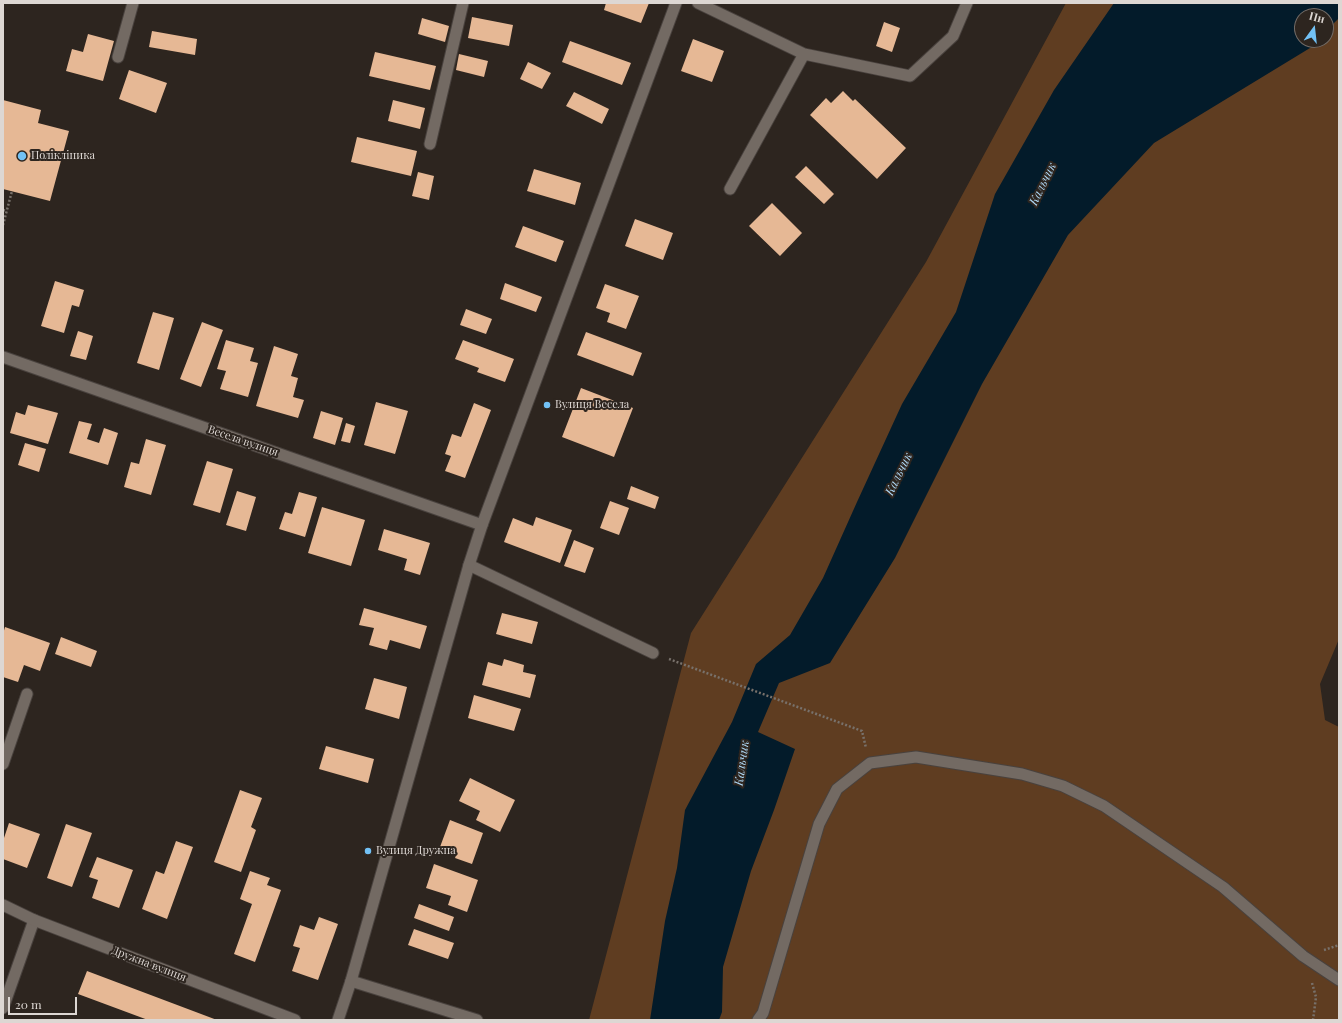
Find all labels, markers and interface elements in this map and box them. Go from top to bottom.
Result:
north arrow [1294,8,1334,48]
text: Пн [1307,8,1327,26]
place label: Полікліника [31,149,95,163]
marker: Полікліника [16,150,28,162]
water label: Кальчик [1026,160,1060,208]
place label: Вулиця Весела [555,398,629,412]
marker: Вулиця Весела [542,400,552,410]
street label: Весела вулиця [206,423,280,459]
water label: Кальчик [882,450,916,498]
water label: Кальчик [732,739,752,787]
place label: Вулиця Дружна [376,844,456,858]
marker: Вулиця Дружна [363,846,373,856]
street label: Дружна вулиця [110,944,188,984]
scale bar [10,989,79,1015]
text: 20 m [15,996,42,1012]

